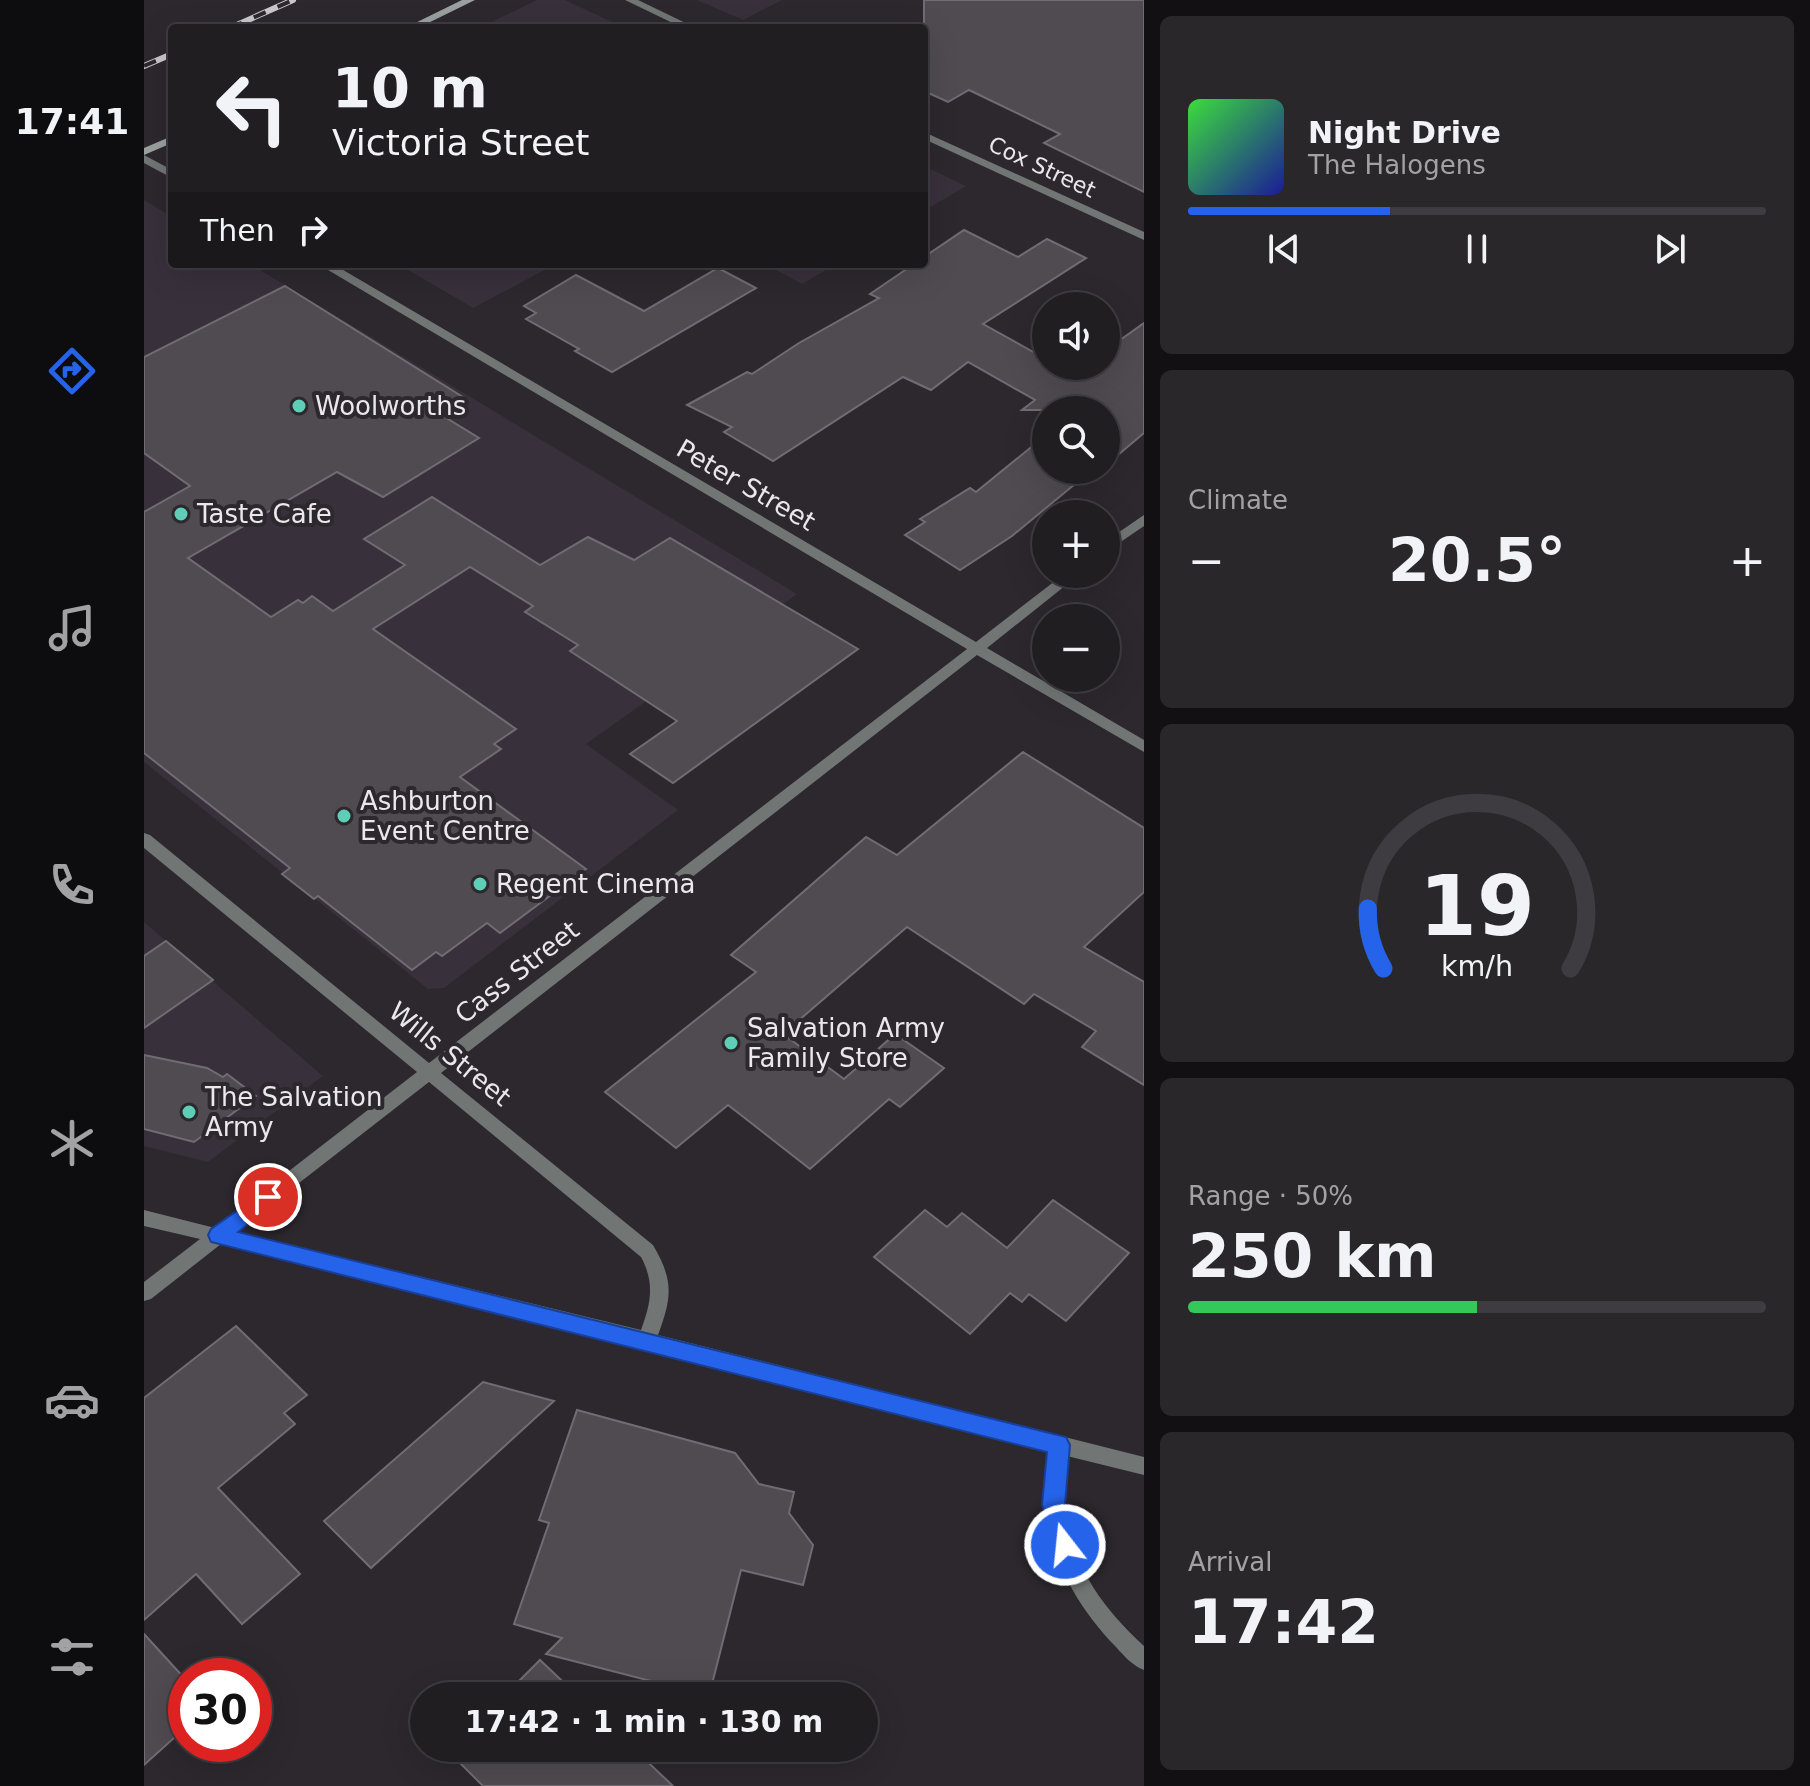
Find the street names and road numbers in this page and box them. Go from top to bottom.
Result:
street label: Cox Street [985,131,1100,203]
street label: Peter Street [671,433,821,537]
street label: Cass Street [449,914,585,1030]
street label: Wills Street [383,996,517,1112]

